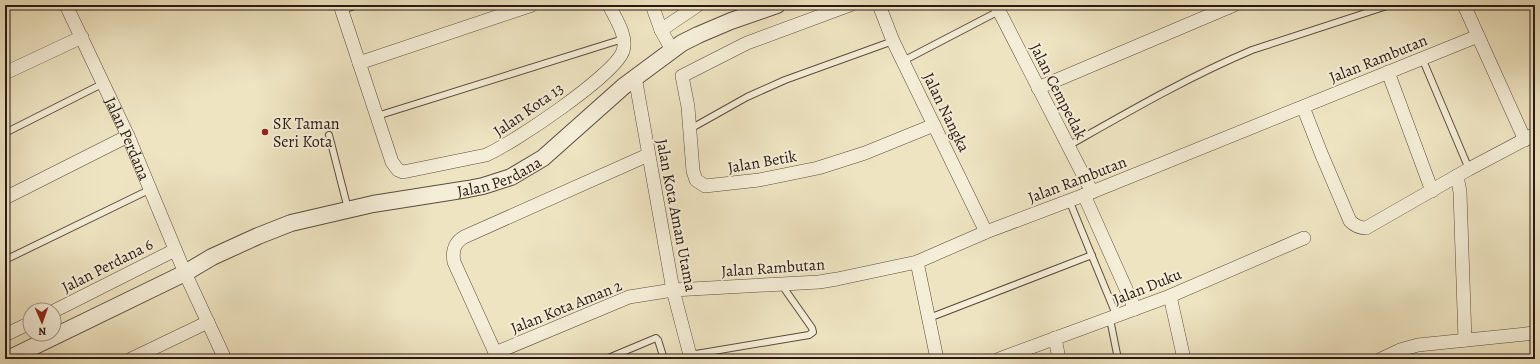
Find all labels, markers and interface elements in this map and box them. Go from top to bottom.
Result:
street label: Jalan Rambutan [1326,29,1431,89]
street label: Jalan Cempedak [1024,40,1092,143]
street label: Jalan Nangka [917,69,975,156]
street label: Jalan Kota 13 [489,78,568,142]
street label: Jalan Perdana [99,93,155,184]
place label: SK Taman Seri Kota [273,113,340,153]
marker: SK Taman Seri Kota [260,127,270,137]
street label: Jalan Kota Aman Utama [650,137,702,294]
street label: Jalan Betik [726,145,799,179]
street label: Jalan Perdana [455,151,546,203]
street label: Jalan Rambutan [1025,151,1130,209]
street label: Jalan Perdana 6 [58,233,157,298]
street label: Jalan Rambutan [720,253,826,283]
street label: Jalan Duku [1110,263,1185,311]
street label: Jalan Kota Aman 2 [507,274,626,339]
north arrow [22,302,62,342]
text: N [38,324,47,339]

